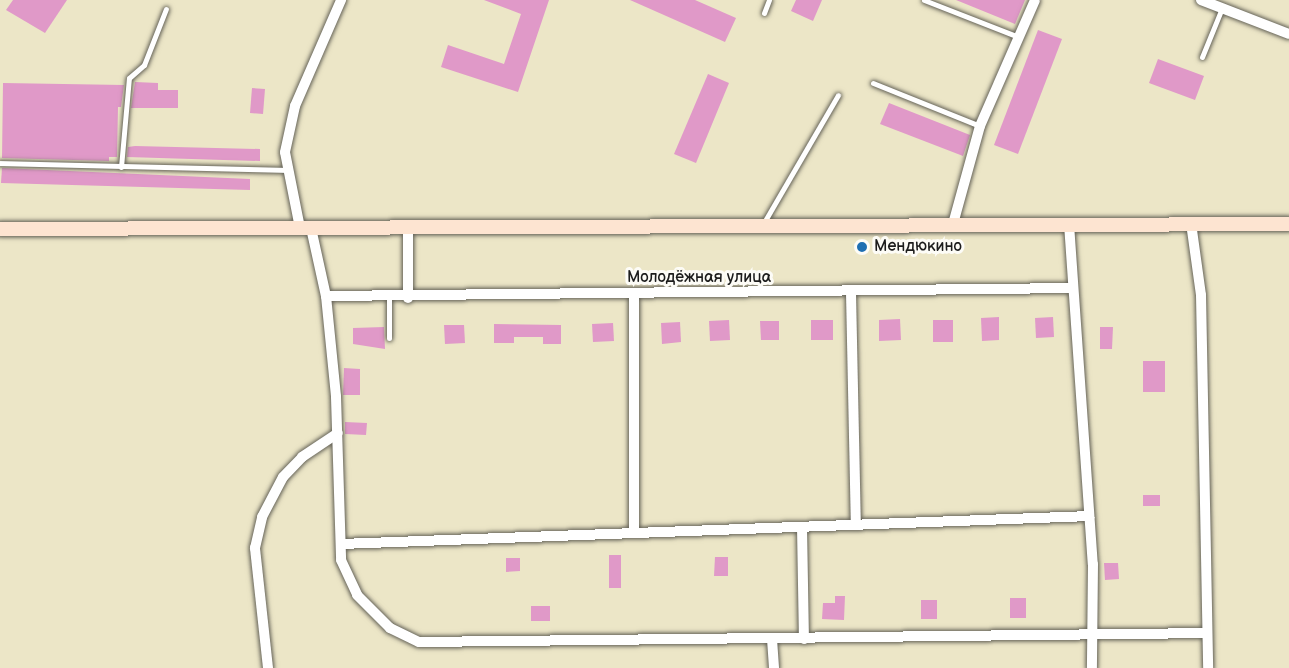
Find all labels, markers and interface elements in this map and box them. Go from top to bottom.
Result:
place label: Мендюкино [874,237,962,257]
marker: Мендюкино [855,240,869,254]
street label: Молодёжная улица [627,268,771,288]

